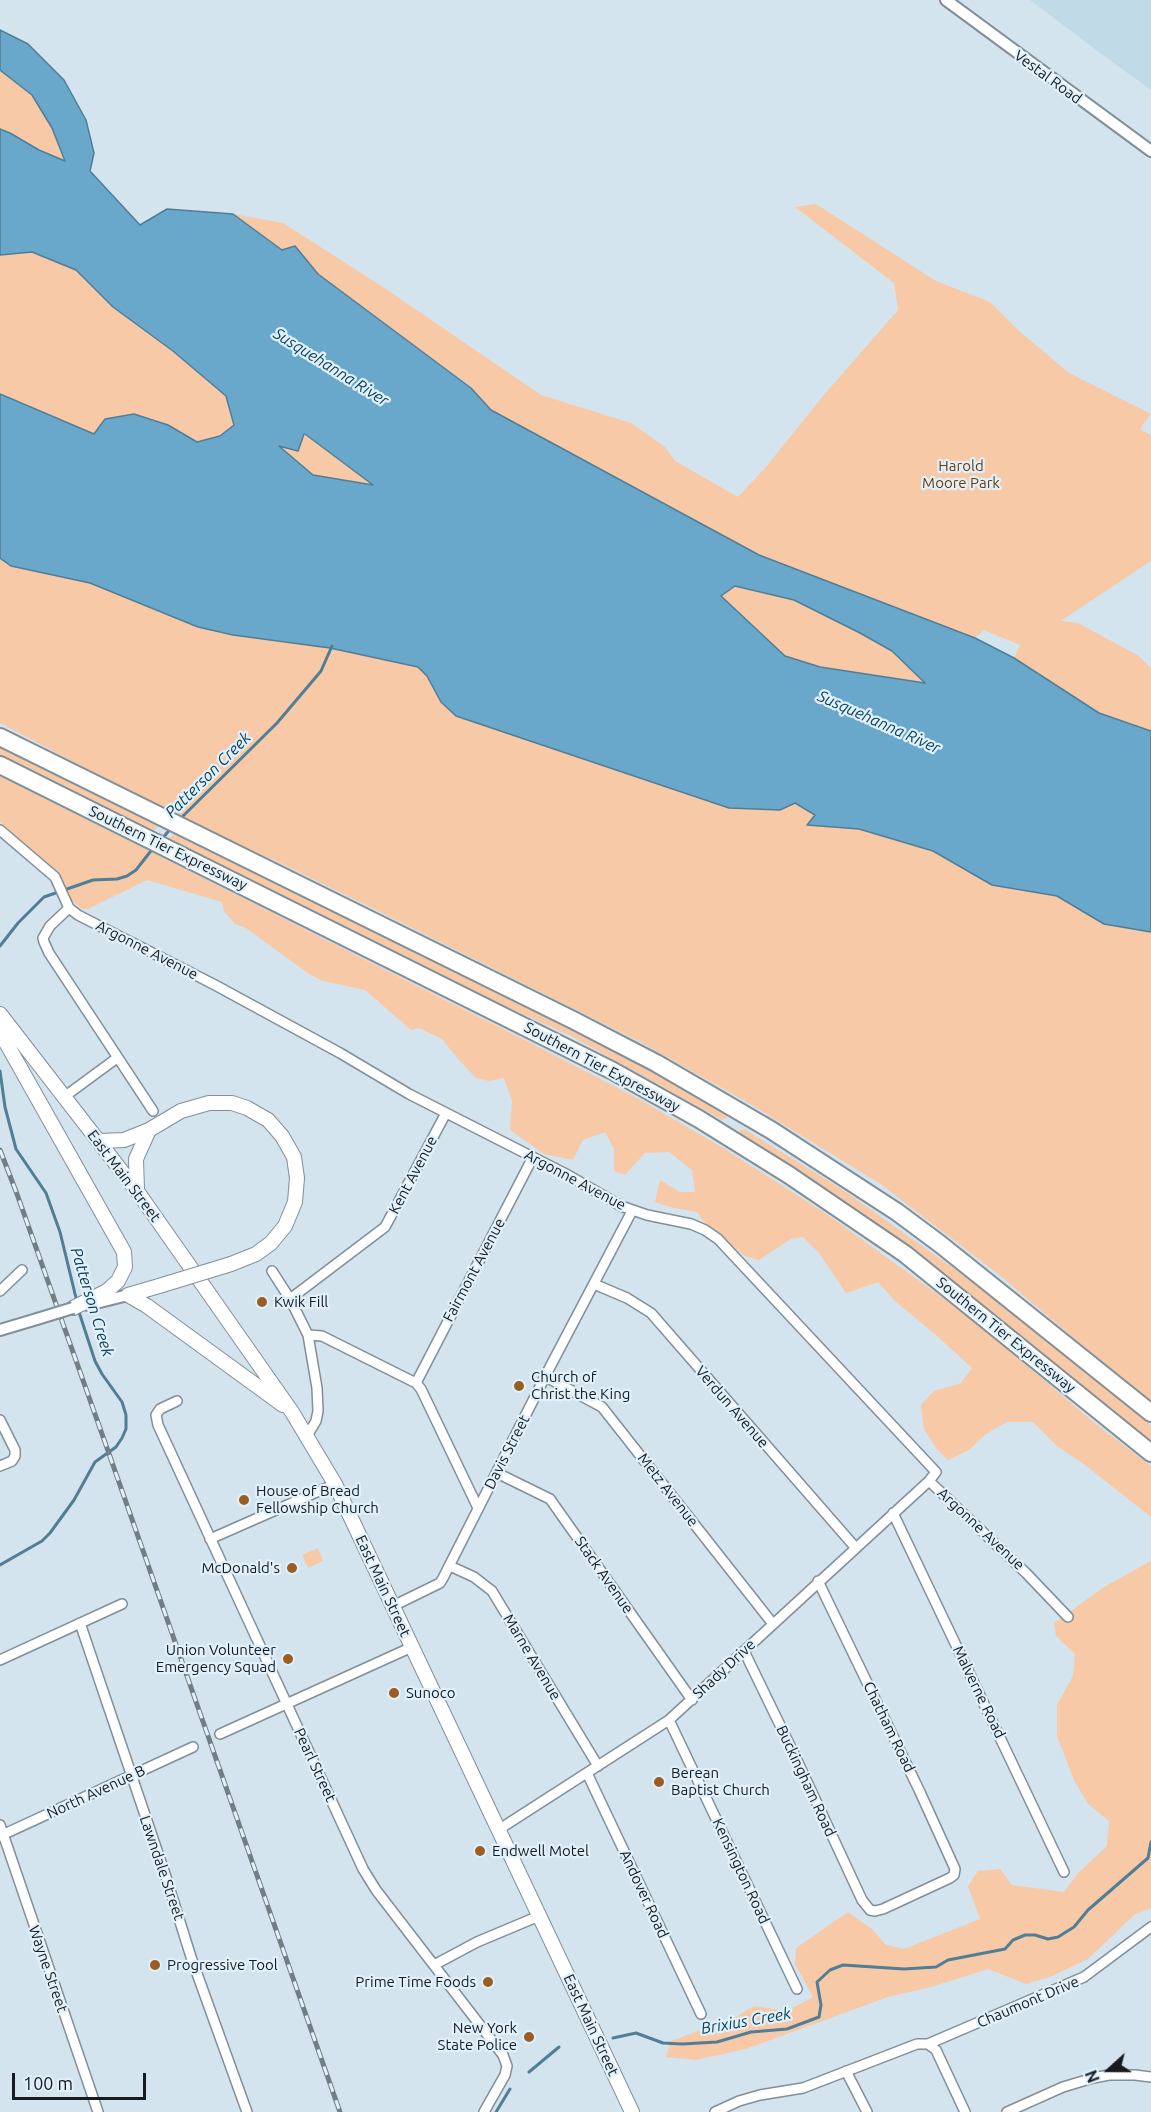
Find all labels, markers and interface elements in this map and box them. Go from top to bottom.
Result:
street label: Vestal Road [1011,46,1085,108]
water label: Susquehanna River [270,324,392,410]
park label: Harold Moore Park [922,457,1000,492]
water label: Susquehanna River [815,686,943,758]
water label: Patterson Creek [161,728,255,822]
street label: Southern Tier Expressway [86,802,250,894]
street label: Argonne Avenue [93,917,201,983]
street label: Southern Tier Expressway [521,1018,683,1116]
street label: East Main Street [84,1127,164,1225]
street label: Kent Avenue [385,1133,441,1217]
street label: Argonne Avenue [521,1146,629,1214]
street label: Fairmont Avenue [439,1215,509,1325]
water label: Patterson Creek [66,1245,118,1359]
street label: Southern Tier Expressway [933,1273,1079,1397]
place label: Kwik Fill [274,1293,328,1311]
marker: Kwik Fill [255,1295,269,1309]
street label: Verdun Avenue [691,1362,773,1452]
place label: Church of Christ the King [531,1368,630,1403]
marker: Church of Christ the King [512,1379,526,1393]
street label: Davis Street [481,1412,533,1492]
street label: Metz Avenue [634,1450,702,1530]
place label: House of Bread Fellowship Church [256,1482,379,1517]
street label: Argonne Avenue [934,1484,1028,1574]
marker: House of Bread Fellowship Church [237,1493,251,1507]
street label: East Main Street [352,1532,414,1640]
street label: Stack Avenue [571,1533,637,1617]
place label: McDonald's [202,1559,280,1577]
marker: McDonald's [285,1561,299,1575]
street label: Marne Avenue [499,1611,565,1703]
street label: Shady Drive [689,1635,759,1703]
place label: Union Volunteer Emergency Squad [156,1641,276,1676]
street label: Malverne Road [949,1643,1009,1741]
marker: Union Volunteer Emergency Squad [281,1652,295,1666]
street label: Chatham Road [859,1679,919,1775]
place label: Sunoco [406,1684,455,1702]
marker: Sunoco [387,1686,401,1700]
street label: Buckingham Road [772,1722,840,1840]
street label: Pearl Street [290,1725,340,1805]
street label: North Avenue B [44,1761,148,1823]
place label: Berean Baptist Church [671,1764,770,1799]
marker: Berean Baptist Church [652,1775,666,1789]
street label: Lawndale Street [136,1813,188,1923]
street label: Kensington Road [709,1815,773,1927]
place label: Endwell Motel [492,1842,589,1860]
marker: Endwell Motel [473,1844,487,1858]
street label: Andover Road [616,1847,672,1941]
street label: Wayne Street [25,1923,71,2015]
place label: Progressive Tool [167,1956,278,1974]
marker: Progressive Tool [148,1958,162,1972]
street label: East Main Street [560,1971,622,2079]
street label: Chaumont Drive [974,1972,1082,2032]
place label: Prime Time Foods [355,1973,476,1991]
marker: Prime Time Foods [481,1975,495,1989]
water label: Brixius Creek [700,2004,792,2038]
place label: New York State Police [438,2019,517,2054]
marker: New York State Police [522,2030,536,2044]
north arrow [1079,2040,1139,2100]
scale bar [15,2061,148,2099]
text: N [1082,2068,1103,2085]
text: 100 m [23,2073,73,2093]

